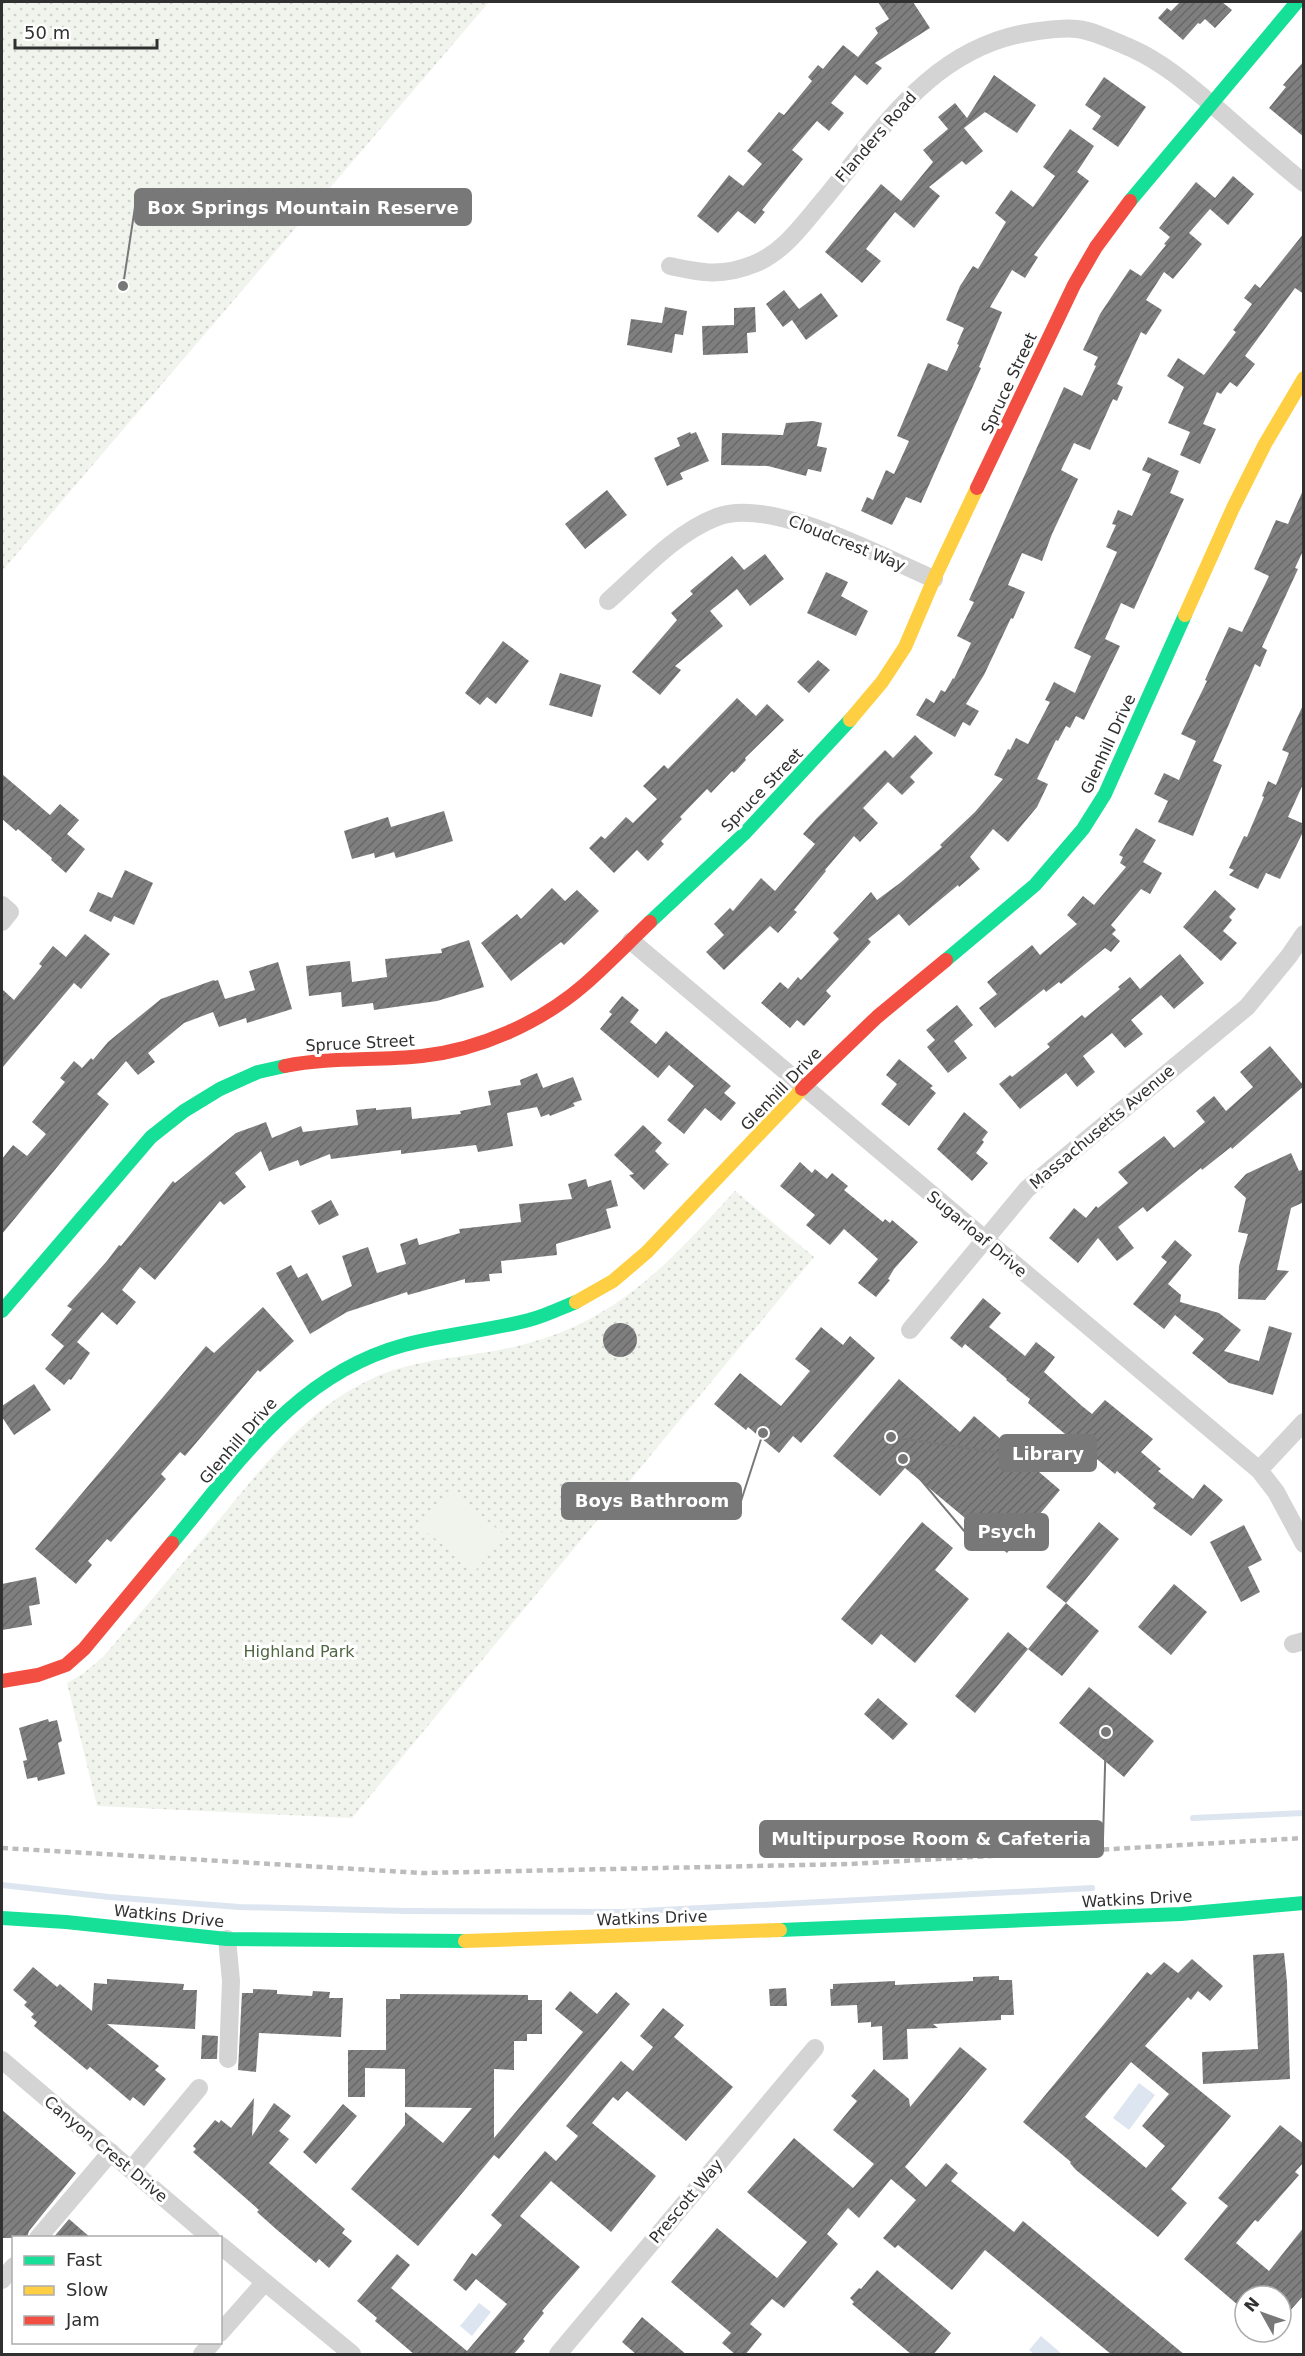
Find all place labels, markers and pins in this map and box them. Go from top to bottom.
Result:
callout: Box Springs Mountain Reserve [135,189,471,225]
callout: Library [1000,1435,1096,1471]
callout: Boys Bathroom [562,1483,741,1519]
callout: Psych [965,1514,1048,1550]
callout: Multipurpose Room & Cafeteria [760,1821,1103,1857]

